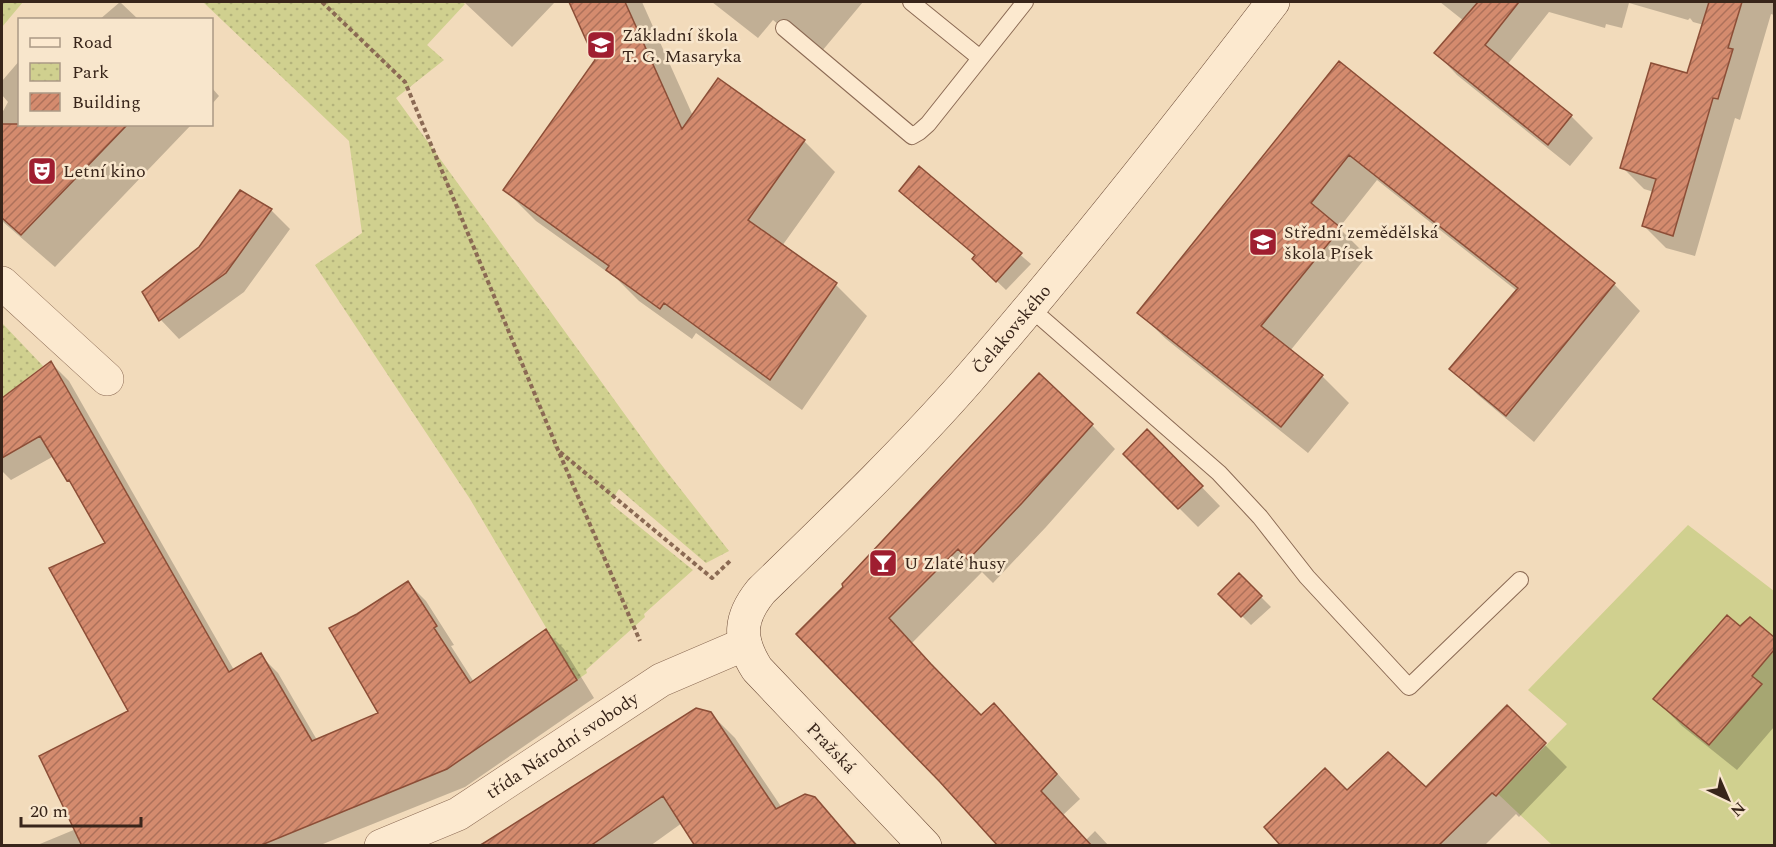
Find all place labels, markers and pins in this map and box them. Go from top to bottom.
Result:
place label: Základní škola T. G. Masaryka [622,22,742,70]
school or university icon: Základní škola T. G. Masaryka [585,29,617,61]
theatre icon: Letní kino [26,155,58,187]
place label: Letní kino [63,158,146,185]
place label: Střední zemědělská škola Písek [1284,219,1439,267]
school or university icon: Střední zemědělská škola Písek [1247,226,1279,258]
bar icon: U Zlaté husy [867,547,899,579]
place label: U Zlaté husy [904,550,1007,577]

